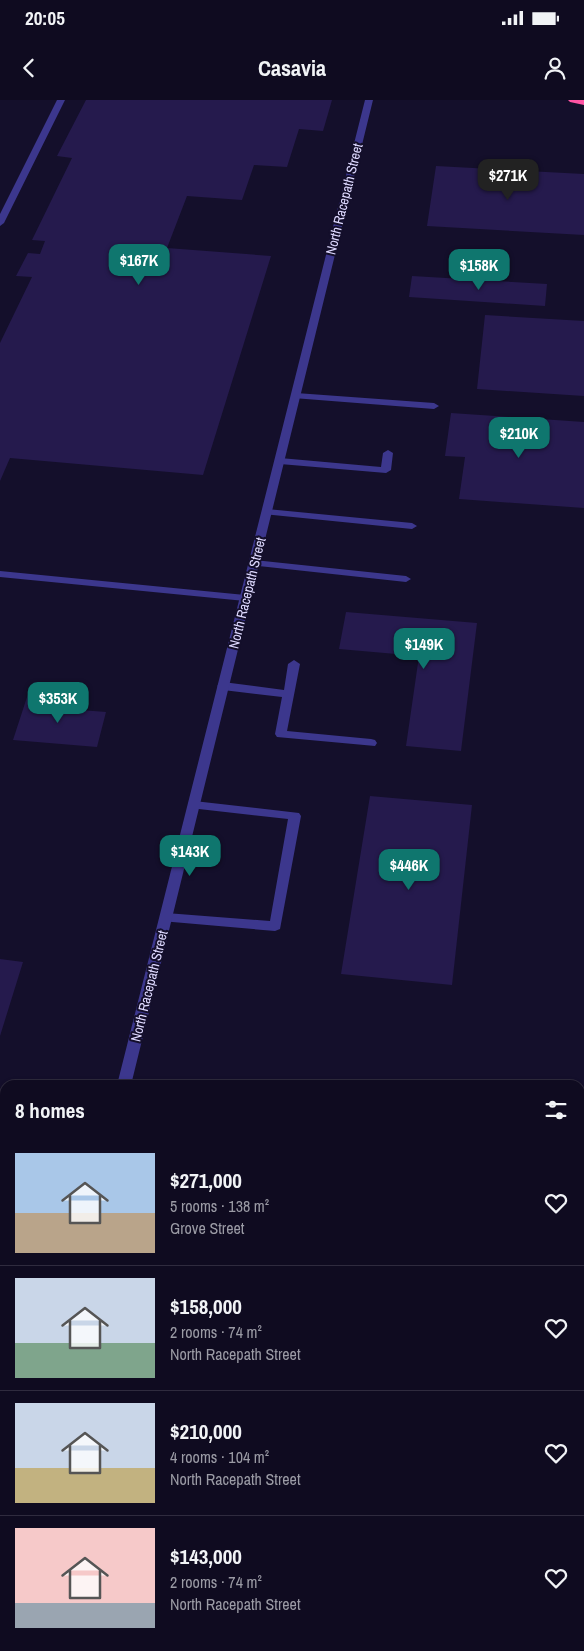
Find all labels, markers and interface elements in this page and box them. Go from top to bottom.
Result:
text: 20:05 [25,5,65,31]
text: Casavia [258,53,326,83]
icon: back [15,54,43,82]
icon: person [541,54,569,82]
street label: North Racepath Street [321,141,367,257]
pin: $271K [473,158,543,201]
text: $271K [489,164,527,186]
pin: $167K [104,244,174,286]
pin: $158K [444,248,514,291]
text: $167K [120,249,158,271]
text: $158K [460,254,498,276]
pin: $210K [484,416,554,459]
text: $210K [500,422,538,444]
street label: North Racepath Street [224,535,270,651]
pin: $149K [389,628,459,670]
text: $149K [405,633,443,655]
pin: $353K [23,682,93,724]
text: $353K [39,687,77,709]
pin: $143K [155,834,225,877]
text: $143K [171,840,209,862]
pin: $446K [374,848,444,891]
text: $446K [390,854,428,876]
street label: North Racepath Street [126,928,172,1044]
text: 8 homes [15,1096,85,1125]
icon: filters [542,1096,570,1124]
text: $271,000 [170,1166,242,1195]
icon: home [55,1173,115,1233]
icon: heart [542,1189,570,1217]
text: 5 rooms · 138 m² [170,1195,269,1217]
text: Grove Street [170,1217,244,1239]
text: $158,000 [170,1292,242,1321]
icon: home [55,1298,115,1358]
icon: heart [542,1314,570,1342]
text: 2 rooms · 74 m² [170,1321,262,1343]
text: North Racepath Street [170,1343,301,1365]
text: $210,000 [170,1417,242,1446]
icon: home [55,1423,115,1483]
icon: heart [542,1439,570,1467]
text: 4 rooms · 104 m² [170,1446,269,1468]
text: North Racepath Street [170,1468,301,1490]
text: $143,000 [170,1542,242,1571]
icon: home [55,1548,115,1608]
icon: heart [542,1564,570,1592]
text: 2 rooms · 74 m² [170,1571,262,1593]
text: North Racepath Street [170,1593,301,1615]

